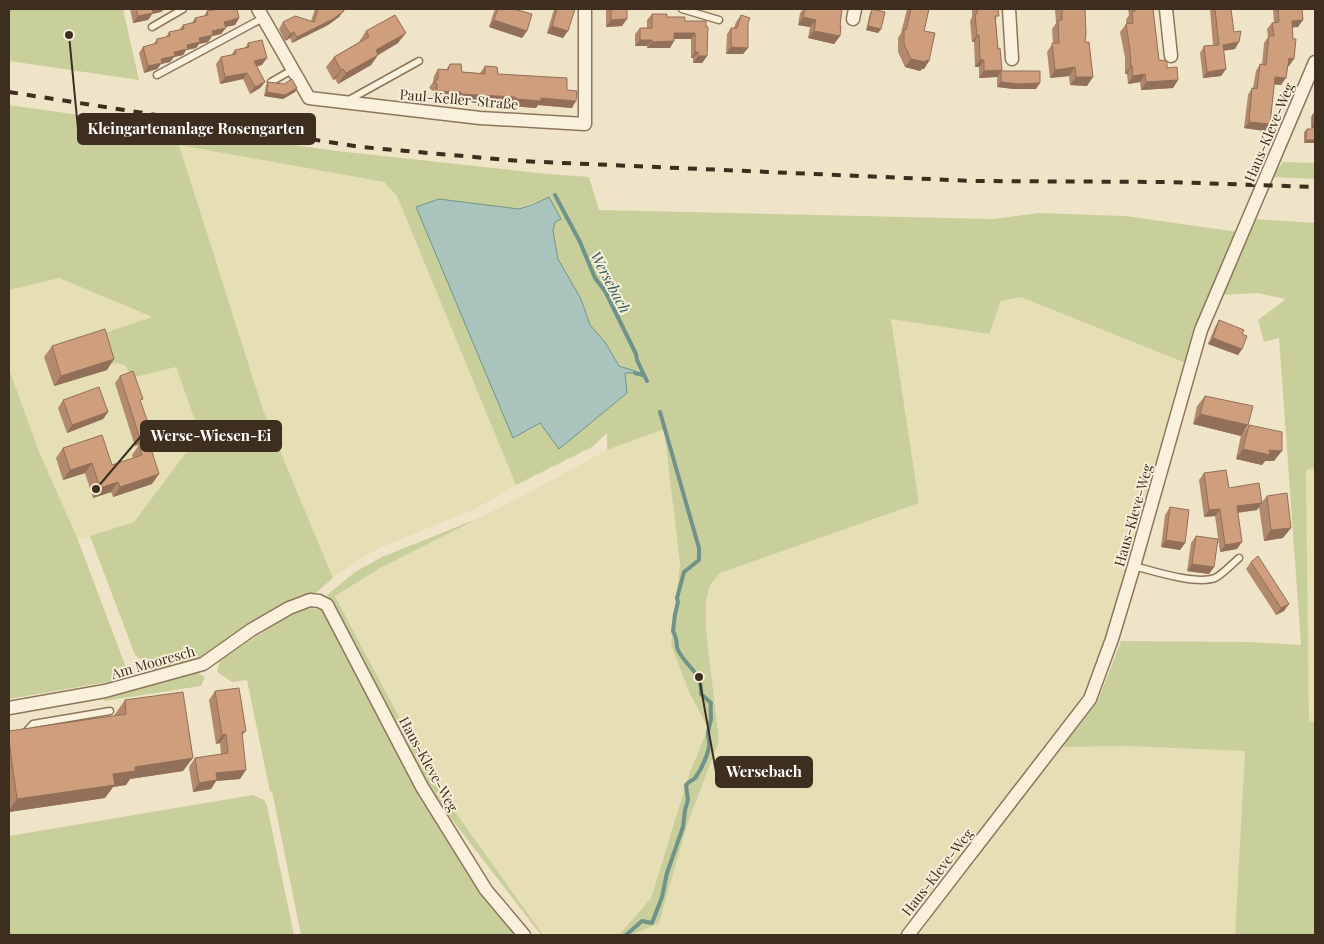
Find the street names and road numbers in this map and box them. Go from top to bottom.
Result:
street label: Haus-Kleve-Weg [1240,79,1299,184]
street label: Paul-Keller-Straße [399,84,519,114]
street label: Haus-Kleve-Weg [1109,461,1157,569]
street label: Am Mooresch [108,641,198,683]
street label: Haus-Kleve-Weg [395,713,463,815]
street label: Haus-Kleve-Weg [897,824,977,920]

